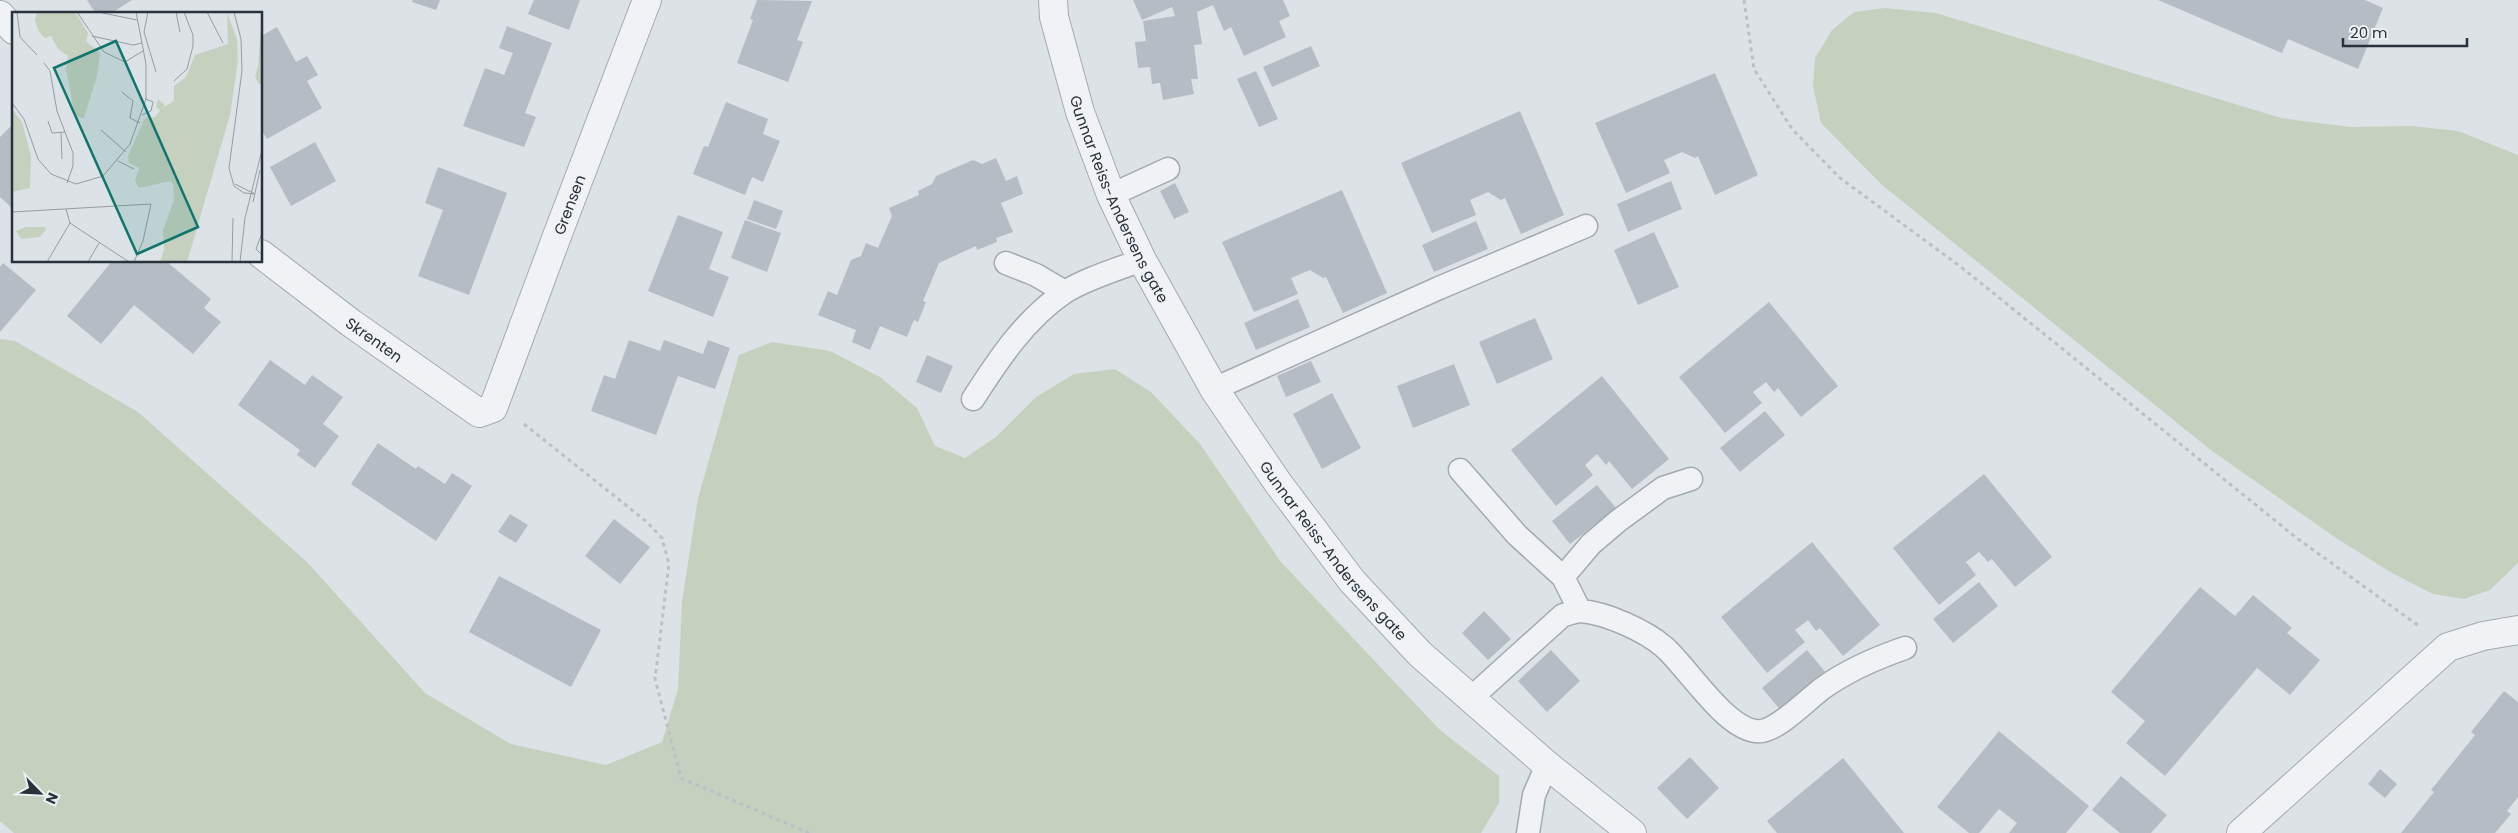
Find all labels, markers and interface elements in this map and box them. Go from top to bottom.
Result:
inset map [12,12,262,262]
scale bar [2343,15,2467,47]
text: 20 m [2350,22,2388,43]
street label: Gunnar Reiss-Andersens gate [1065,93,1174,306]
street label: Grensen [548,171,590,238]
street label: Skrenten [342,312,407,367]
street label: Gunnar Reiss-Andersens gate [1255,456,1412,645]
north arrow [15,768,65,818]
text: N [41,789,63,807]

